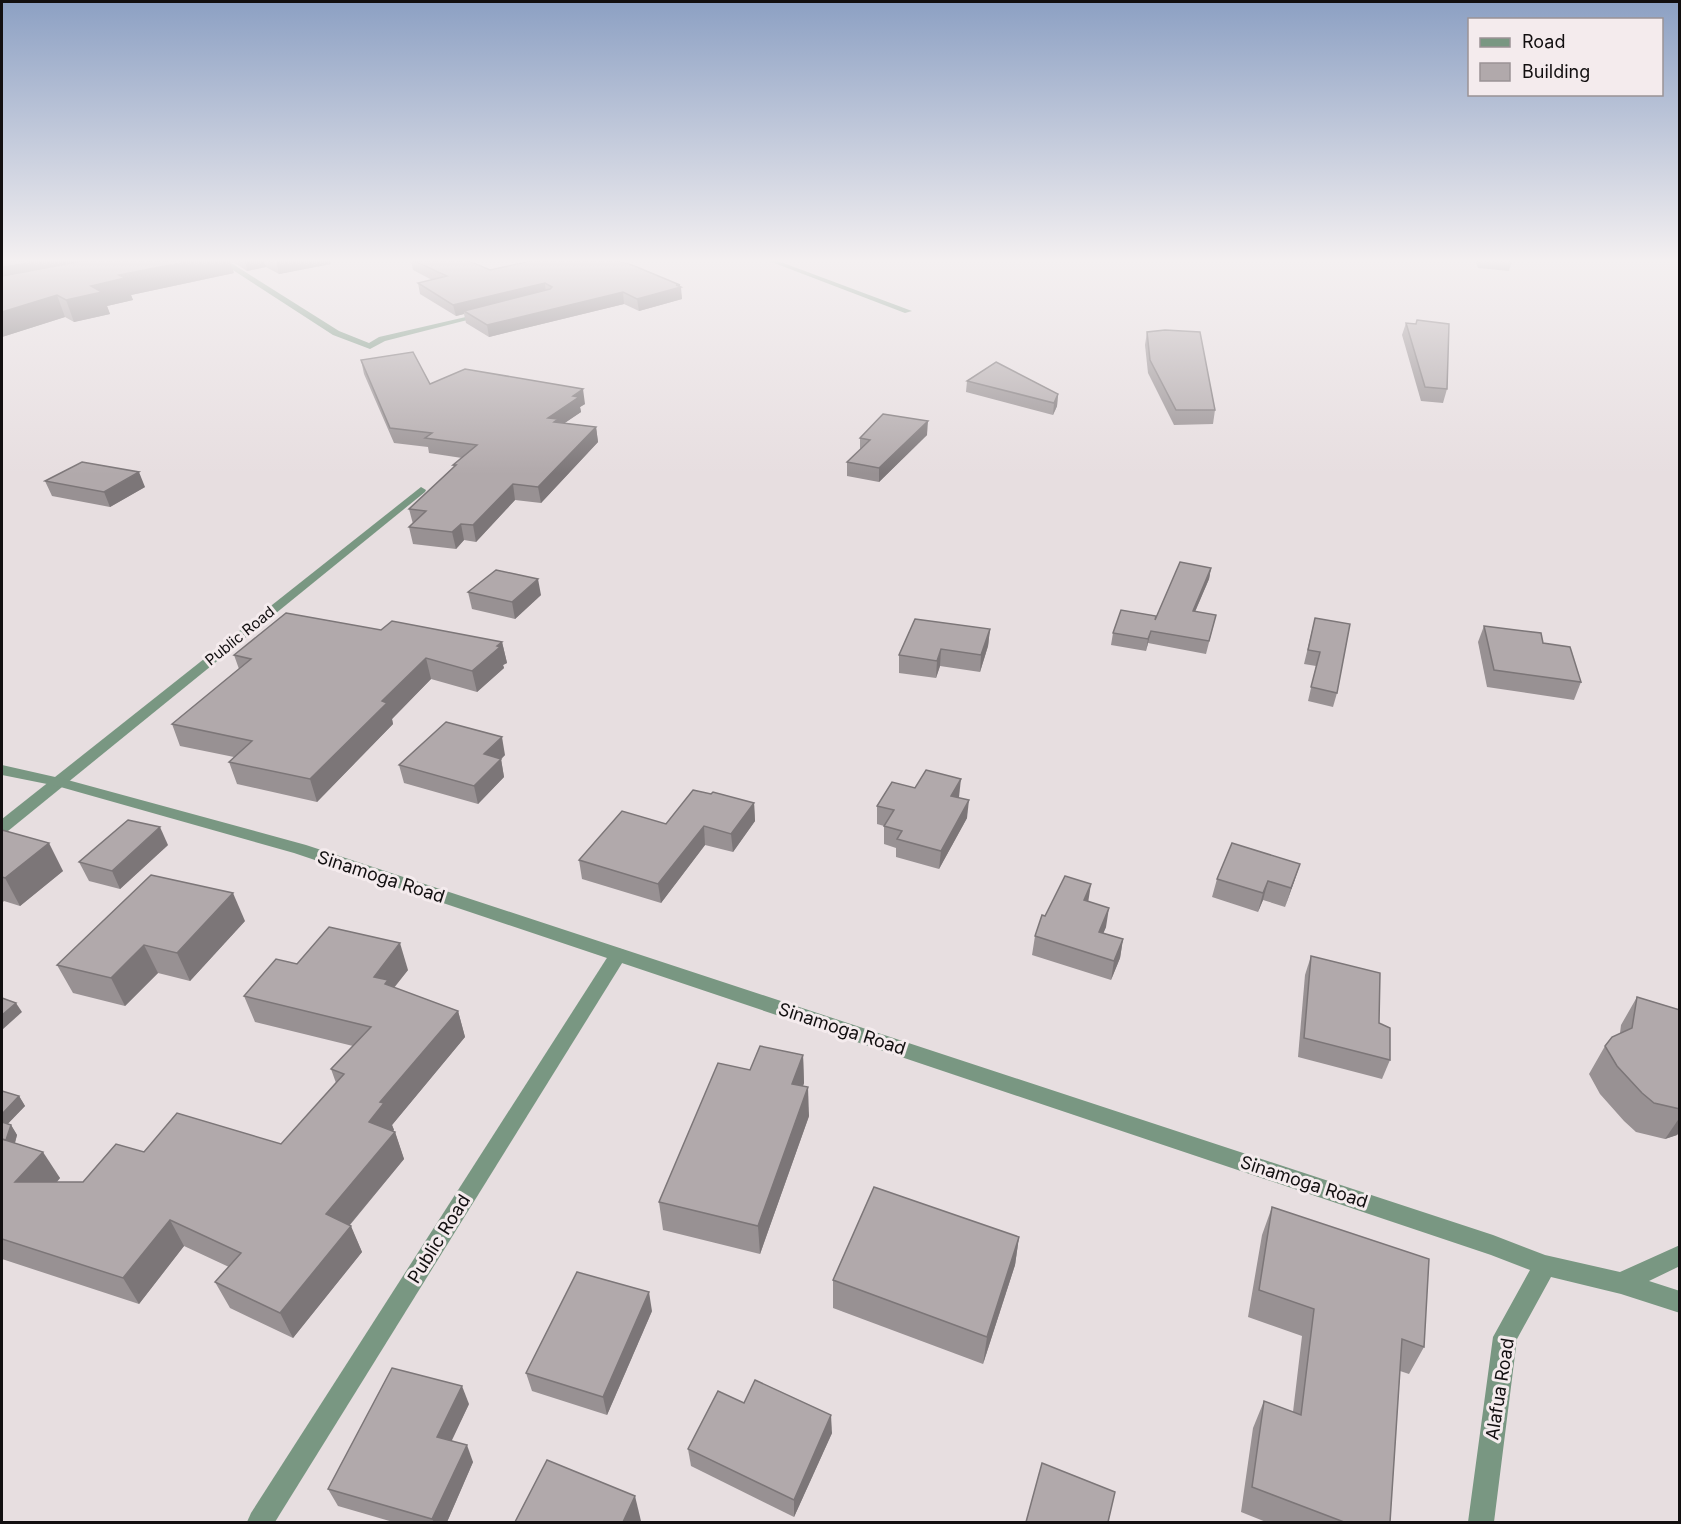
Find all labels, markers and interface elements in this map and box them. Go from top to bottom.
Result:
legend [1468,18,1663,96]
text: Road [1522,31,1565,52]
text: Building [1522,61,1590,82]
street label: Public Road [201,602,278,669]
street label: Sinamoga Road [315,846,448,907]
street label: Sinamoga Road [776,998,909,1059]
street label: Sinamoga Road [1238,1151,1371,1212]
street label: Public Road [403,1190,474,1287]
street label: Alafua Road [1481,1337,1518,1441]

